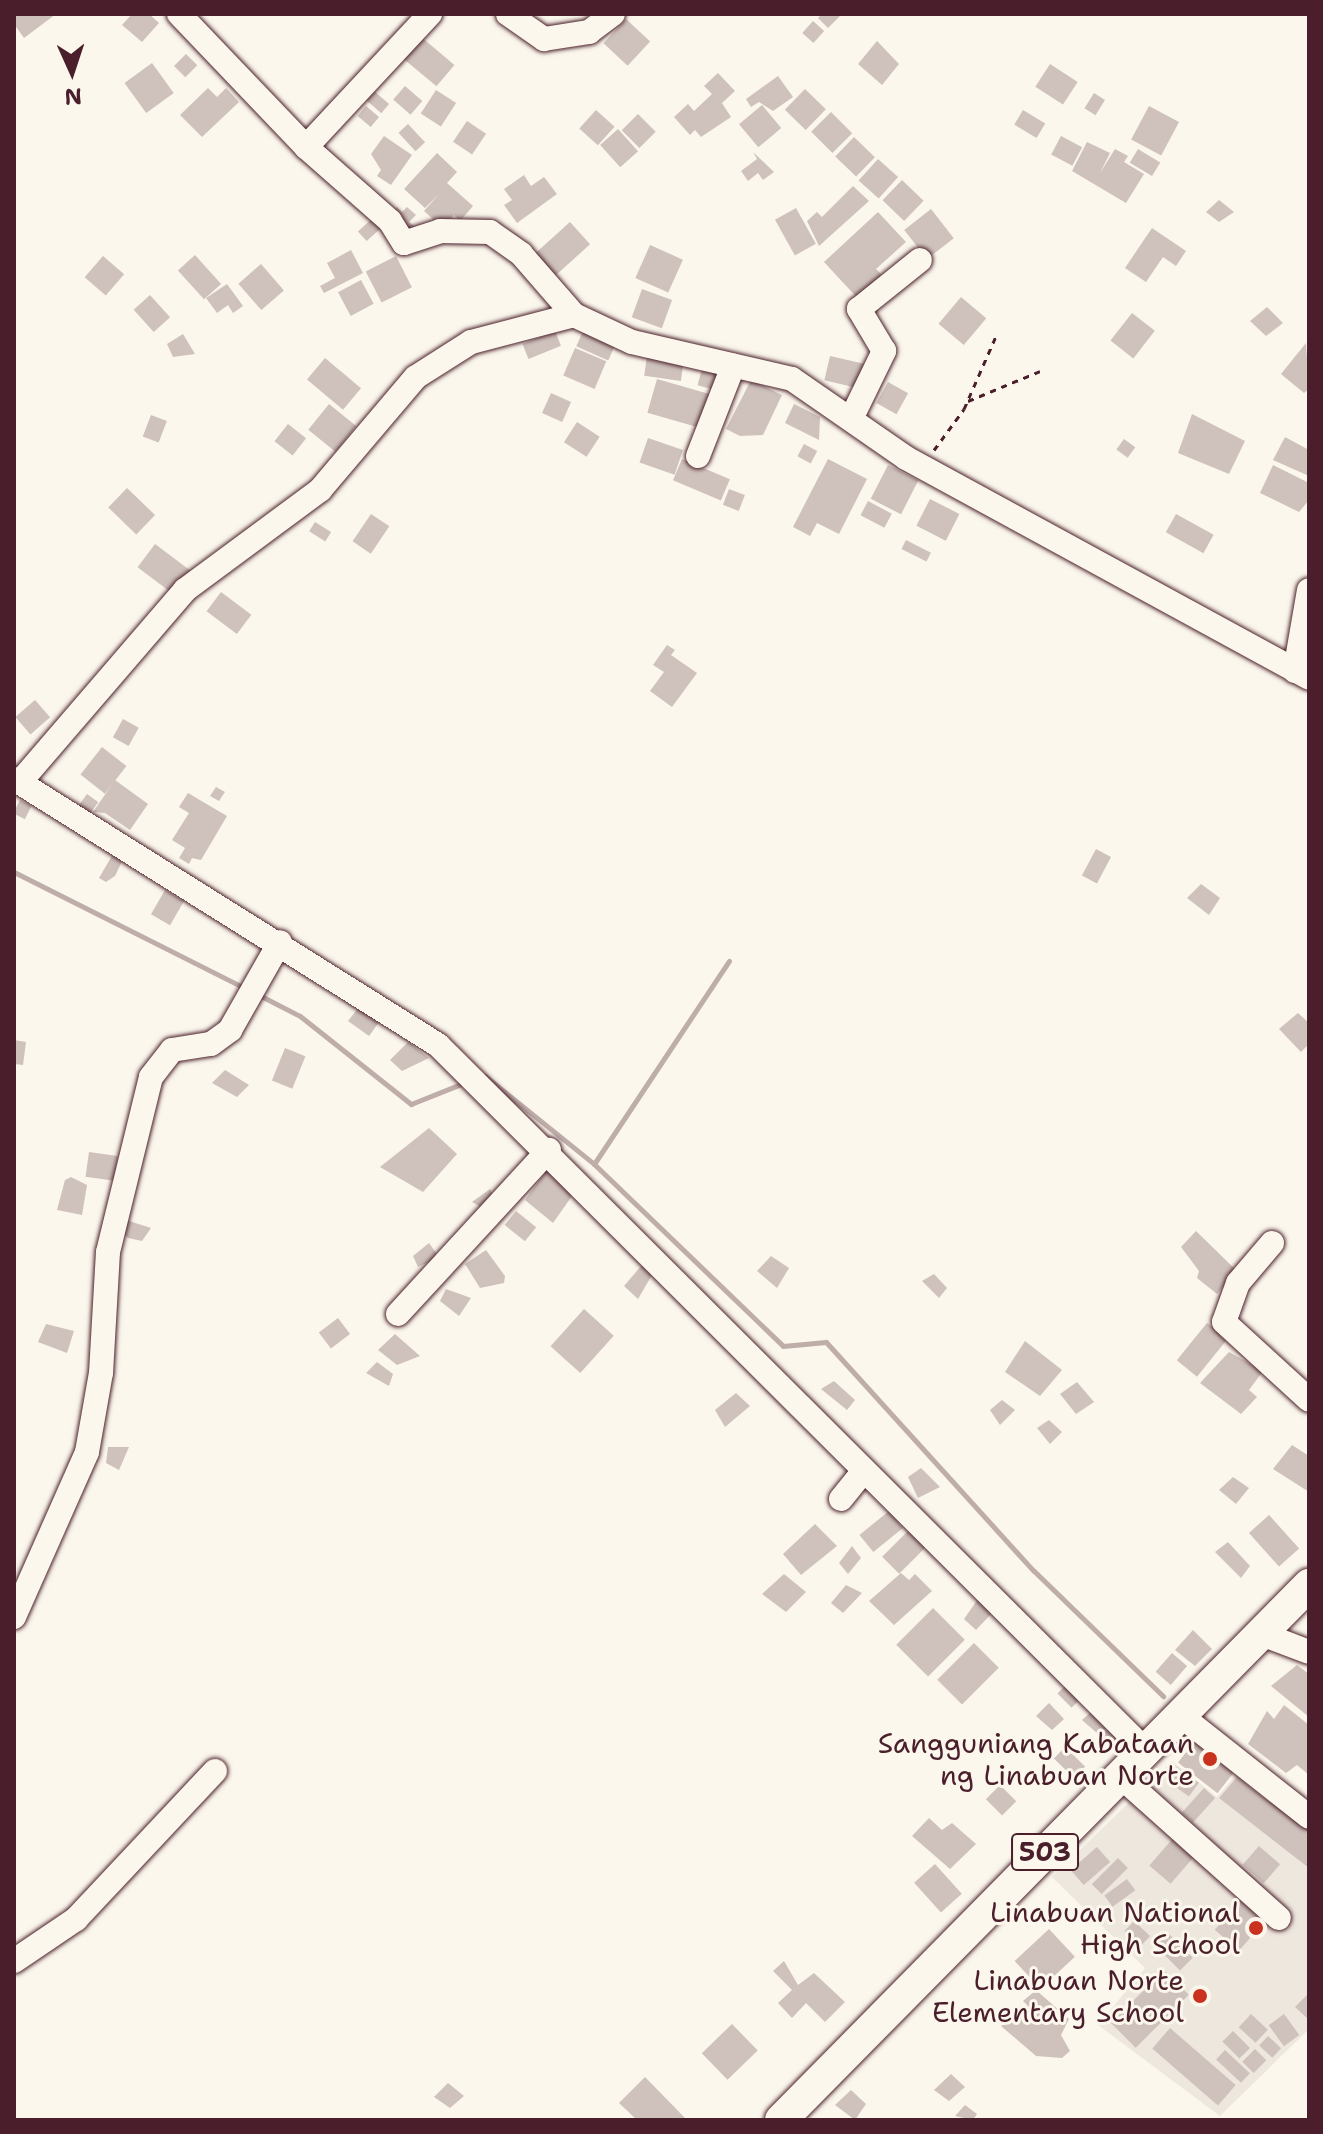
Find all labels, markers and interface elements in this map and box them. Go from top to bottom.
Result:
north arrow [32,32,112,112]
text: N [64,82,83,111]
place label: Sangguniang Kabataan ng Linabuan Norte [878,1726,1194,1792]
marker: Sangguniang Kabataan ng Linabuan Norte [1201,1750,1219,1768]
road number: 503 [1011,1830,1079,1874]
place label: Linabuan National High School [990,1895,1240,1961]
marker: Linabuan National High School [1247,1919,1265,1937]
place label: Linabuan Norte Elementary School [932,1963,1184,2029]
marker: Linabuan Norte Elementary School [1191,1987,1209,2005]

